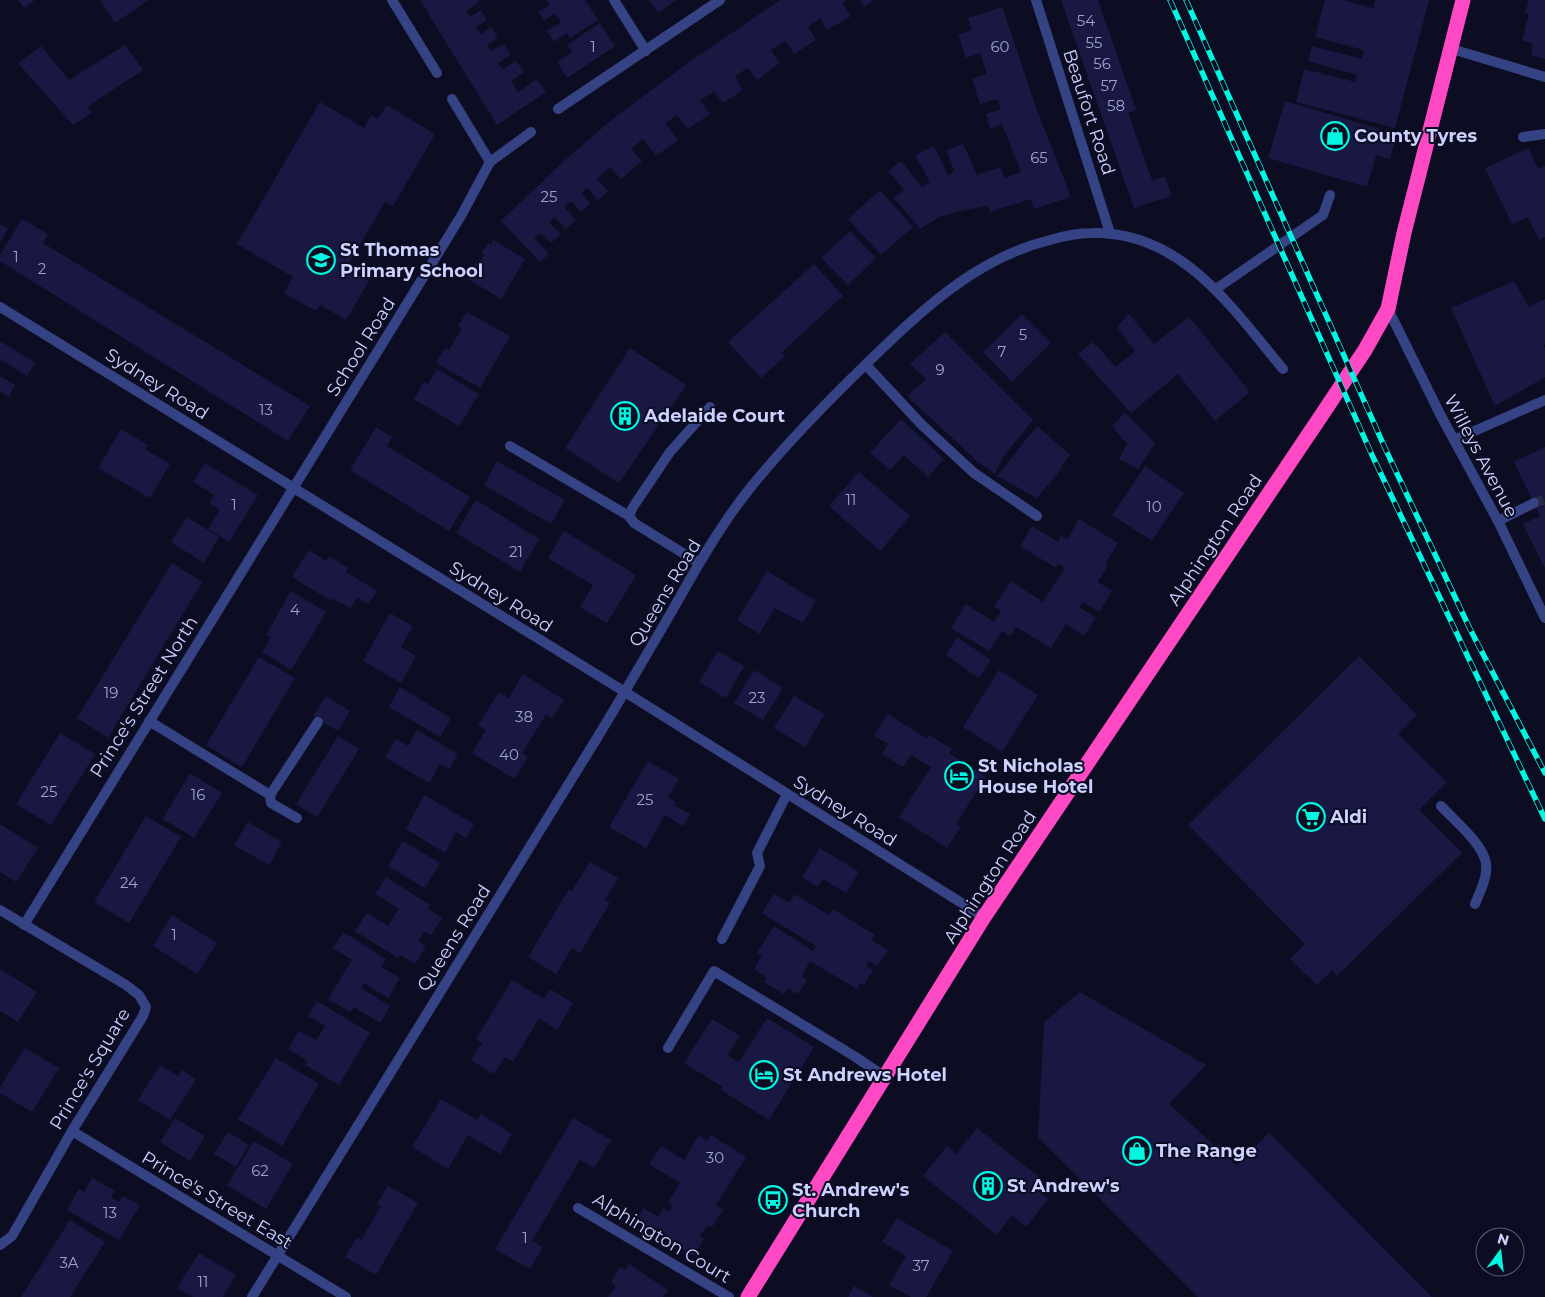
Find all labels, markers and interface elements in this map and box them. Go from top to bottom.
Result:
house number: 54 [1077,11,1095,30]
house number: 55 [1086,33,1102,52]
house number: 1 [590,37,596,56]
house number: 60 [990,37,1010,56]
street label: Beaufort Road [1058,46,1120,178]
house number: 56 [1093,54,1111,73]
house number: 57 [1100,76,1118,95]
house number: 58 [1107,96,1125,115]
shop icon: County Tyres [1320,121,1350,151]
place label: County Tyres [1354,125,1477,147]
house number: 65 [1030,148,1048,167]
house number: 25 [540,187,558,206]
place label: St Thomas Primary School [340,239,483,282]
school or university icon: St Thomas Primary School [306,245,336,275]
house number: 1 [13,247,19,266]
house number: 2 [38,259,46,278]
street label: School Road [322,293,400,401]
house number: 5 [1019,325,1027,344]
house number: 7 [998,342,1007,361]
street label: Sydney Road [101,344,213,424]
house number: 9 [935,360,945,379]
street label: Willeys Avenue [1439,391,1523,521]
house number: 13 [259,400,273,419]
building icon: Adelaide Court [610,401,640,431]
place label: Adelaide Court [643,405,785,427]
street label: Alphington Road [1163,470,1267,610]
house number: 11 [846,490,856,509]
house number: 1 [231,495,237,514]
house number: 10 [1146,497,1162,516]
street label: Queens Road [624,535,706,651]
house number: 21 [509,542,523,561]
street label: Sydney Road [445,557,557,637]
house number: 4 [290,600,300,619]
street label: Prince's Street North [85,612,203,782]
house number: 19 [104,683,118,702]
house number: 23 [749,688,765,707]
house number: 38 [515,707,533,726]
house number: 40 [499,745,519,764]
place label: St Nicholas House Hotel [978,755,1093,798]
hotel icon: St Nicholas House Hotel [944,761,974,791]
street label: Sydney Road [789,771,901,851]
house number: 25 [40,782,58,801]
house number: 16 [191,785,205,804]
house number: 25 [636,790,654,809]
supermarket icon: Aldi [1296,802,1326,832]
place label: Aldi [1329,806,1367,828]
street label: Alphington Road [939,807,1041,947]
house number: 24 [120,873,138,892]
street label: Queens Road [412,881,496,995]
house number: 1 [171,925,177,944]
street label: Prince's Square [45,1004,135,1134]
hotel icon: St Andrews Hotel [749,1060,779,1090]
place label: St Andrews Hotel [783,1064,947,1086]
shop icon: The Range [1122,1136,1152,1166]
place label: The Range [1156,1140,1257,1162]
street label: Prince's Street East [138,1146,296,1254]
house number: 30 [706,1148,724,1167]
house number: 62 [251,1161,269,1180]
building icon: St Andrew's [973,1171,1003,1201]
place label: St Andrew's [1007,1175,1120,1197]
place label: St. Andrew's Church [792,1179,910,1222]
bus stop icon: St. Andrew's Church [758,1185,788,1215]
street label: Alphington Court [589,1188,735,1288]
house number: 13 [103,1203,117,1222]
north arrow [1475,1227,1525,1277]
house number: 1 [522,1228,528,1247]
text: N [1496,1229,1511,1250]
house number: 3A [59,1253,79,1272]
house number: 37 [912,1256,930,1275]
house number: 11 [198,1272,208,1291]

